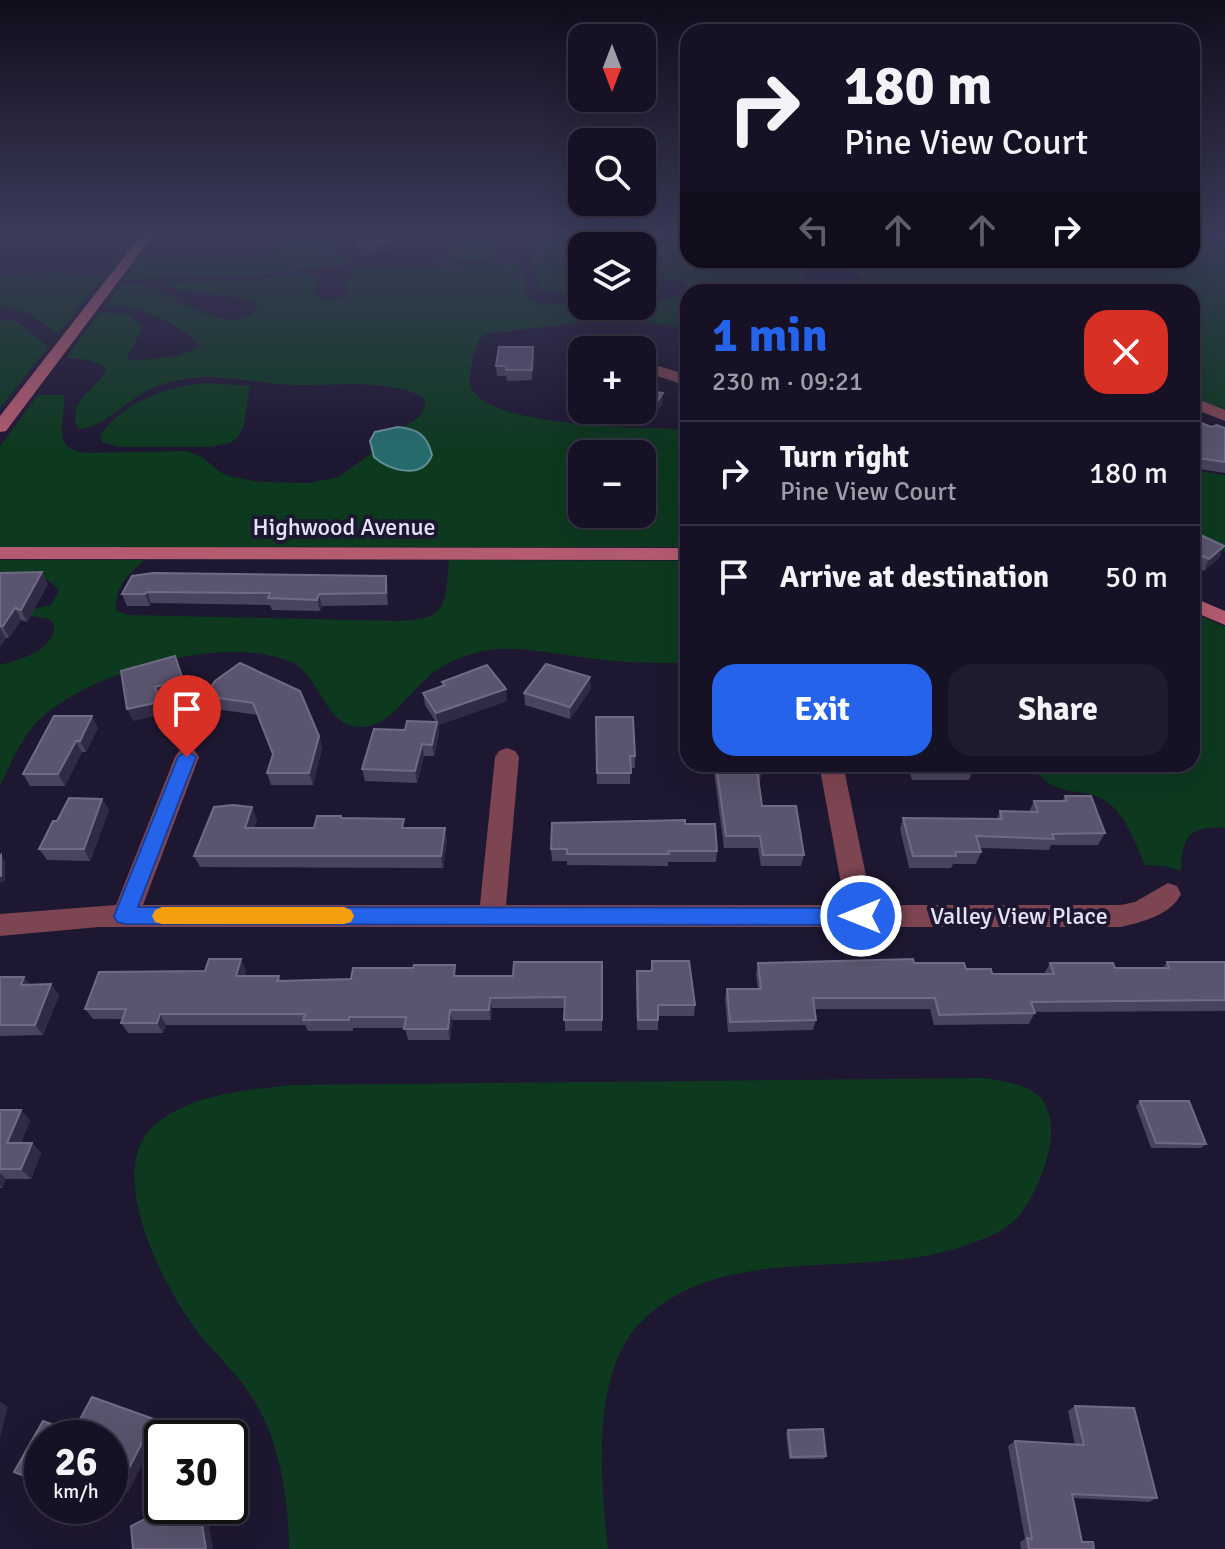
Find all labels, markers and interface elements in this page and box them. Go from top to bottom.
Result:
north arrow [568,24,656,112]
map controls [568,24,656,528]
text: 180 m [844,51,992,120]
icon: right [712,56,816,160]
text: Pine View Court [844,120,1088,165]
button: search [568,128,656,216]
icon: left [792,208,836,252]
icon: ahead [876,208,920,252]
icon: ahead [960,208,1004,252]
icon: right [1044,208,1088,252]
button: layers [568,232,656,320]
text: 1 min [712,306,828,365]
button: close [1084,310,1168,394]
button: + [568,336,656,424]
text: 230 m · 09:21 [712,366,863,398]
text: Turn right [780,439,909,476]
button: − [568,440,656,528]
icon: right [712,451,756,495]
text: 180 m [1089,455,1168,492]
text: Pine View Court [780,476,956,508]
street label: Highwood Avenue [252,512,436,542]
icon: arrive [712,555,756,599]
text: Arrive at destination [780,559,1049,596]
text: 50 m [1105,559,1168,596]
button: Exit [712,664,932,756]
button: Share [948,664,1168,756]
pin [153,675,221,757]
icon: arrive [165,687,209,731]
position arrow [819,874,903,958]
street label: Valley View Place [930,901,1108,931]
speed limit sign: 30 [144,1420,248,1524]
text: 26 [54,1437,98,1487]
text: km/h [53,1479,99,1504]

